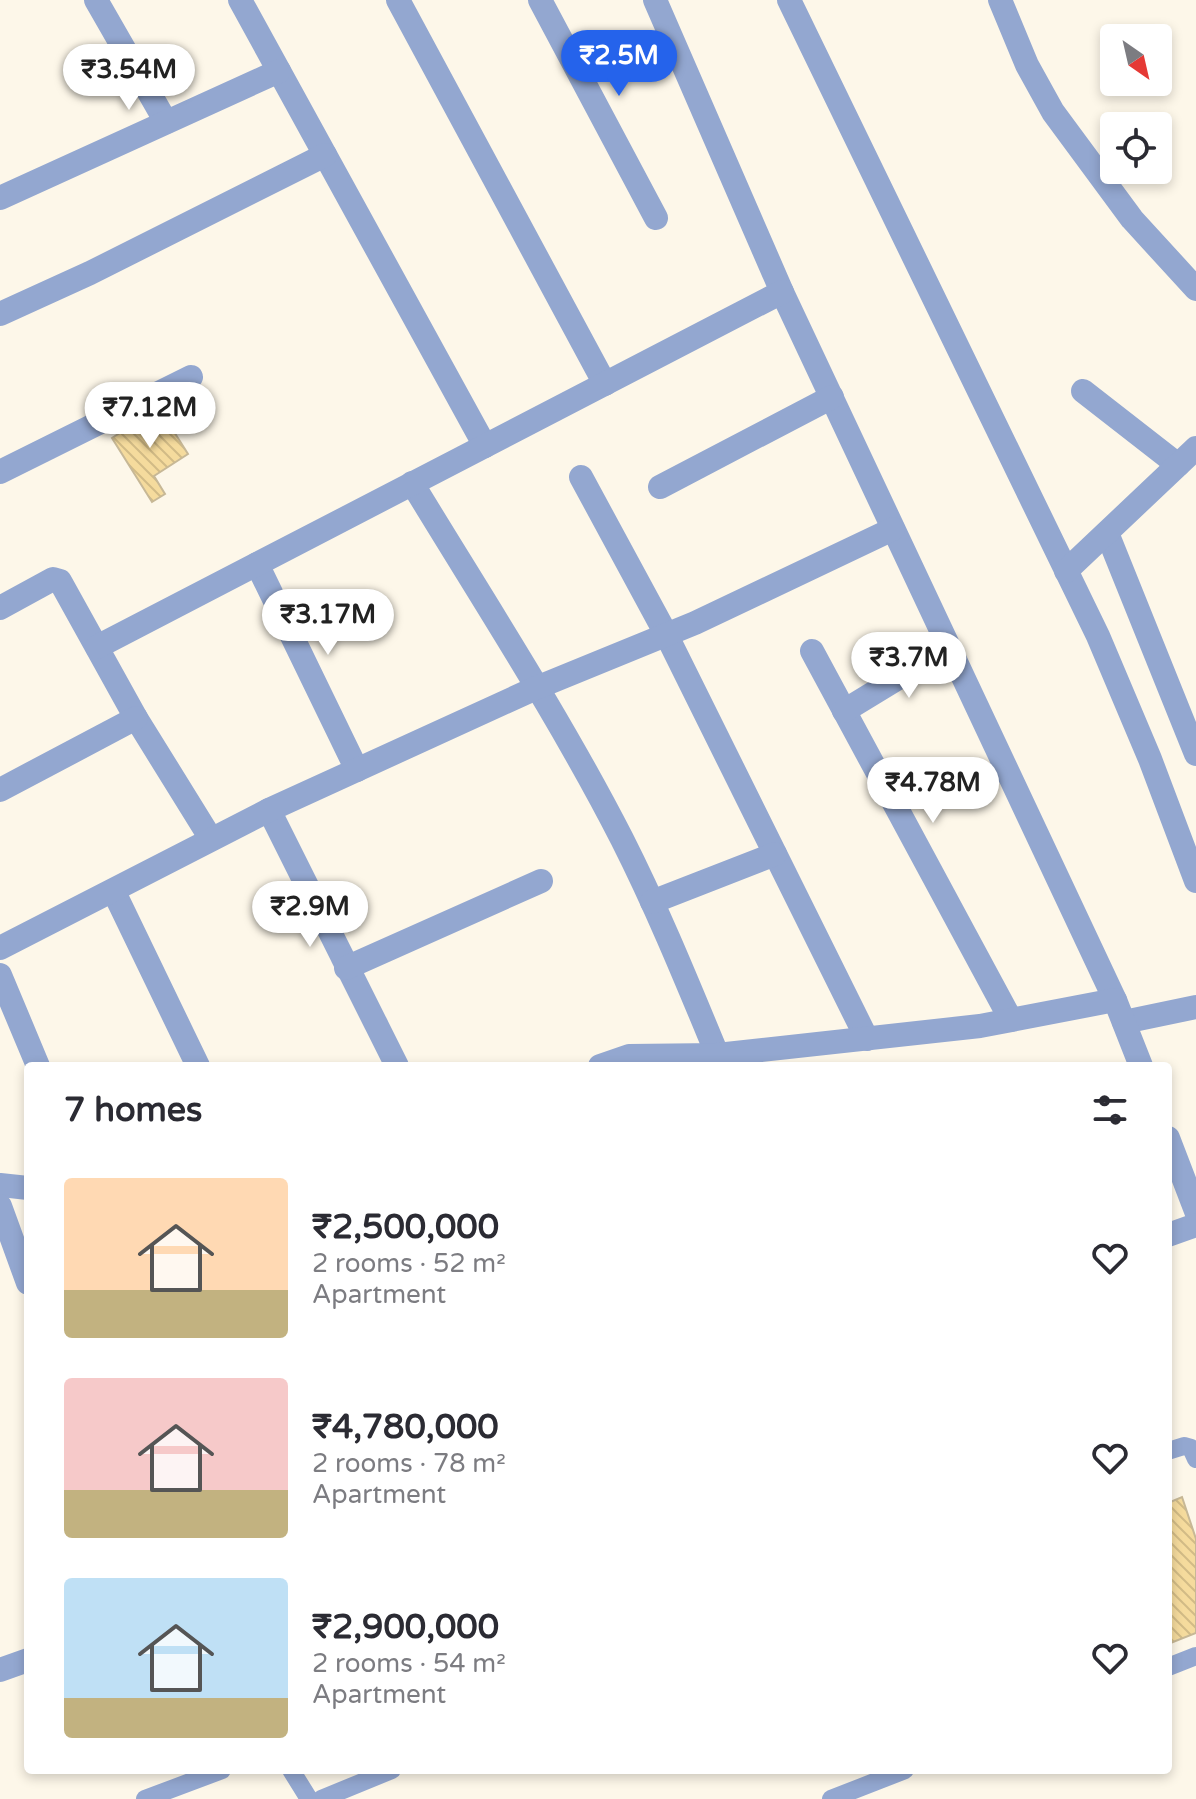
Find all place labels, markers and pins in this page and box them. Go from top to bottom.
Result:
pin: ₹2.5M [563,30,675,98]
pin: ₹3.54M [64,44,194,112]
pin: ₹7.12M [85,382,215,450]
pin: ₹3.17M [263,589,393,657]
pin: ₹3.7M [853,632,965,700]
pin: ₹4.78M [868,757,998,825]
pin: ₹2.9M [254,881,366,949]

